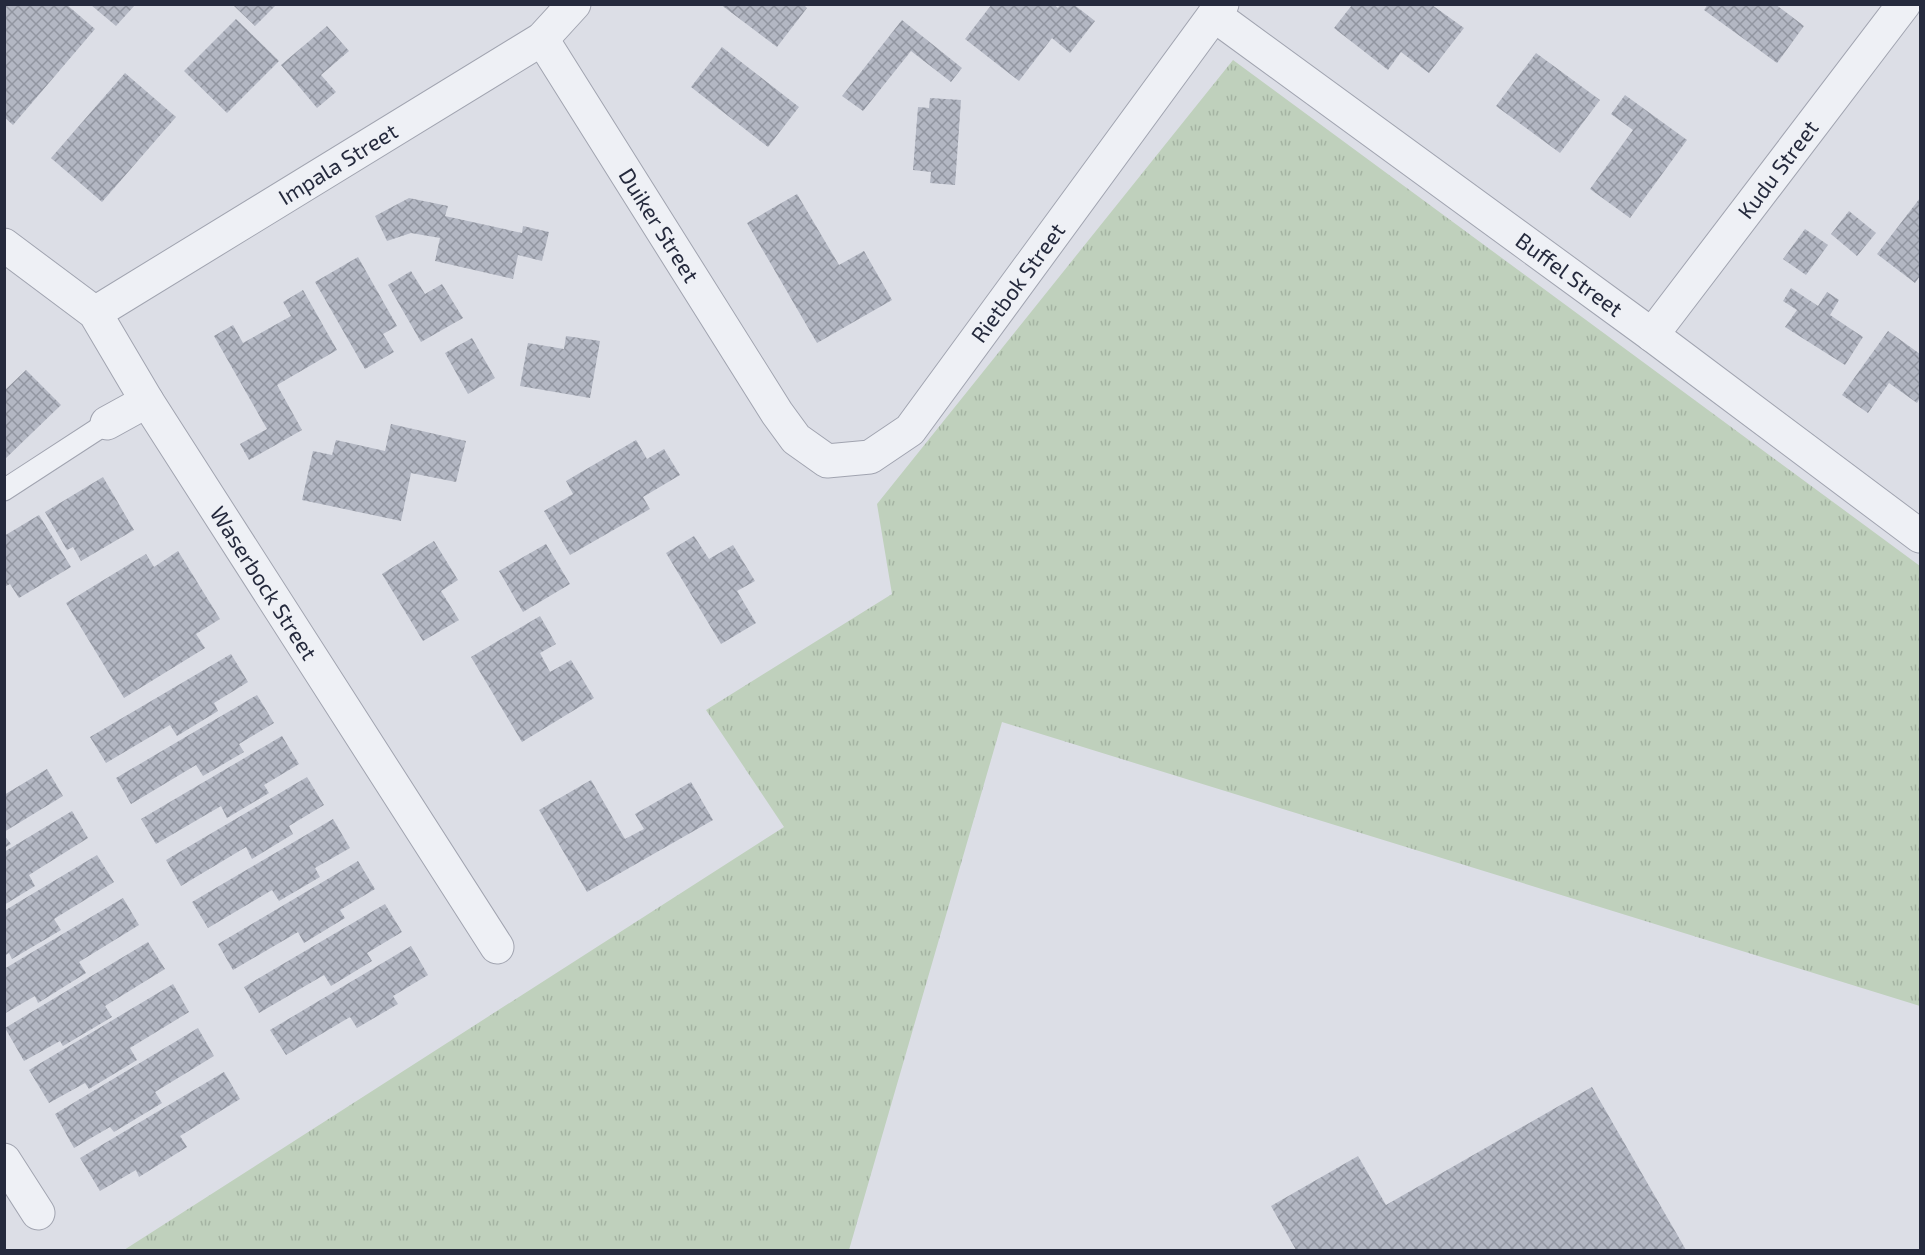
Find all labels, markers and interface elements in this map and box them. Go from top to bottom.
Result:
street label: Kudu Street [1732,115,1823,223]
street label: Impala Street [273,117,402,209]
street label: Duiker Street [614,163,705,287]
street label: Rietbok Street [965,217,1069,347]
street label: Buffel Street [1512,226,1628,321]
street label: Waserbock Street [206,501,323,664]

